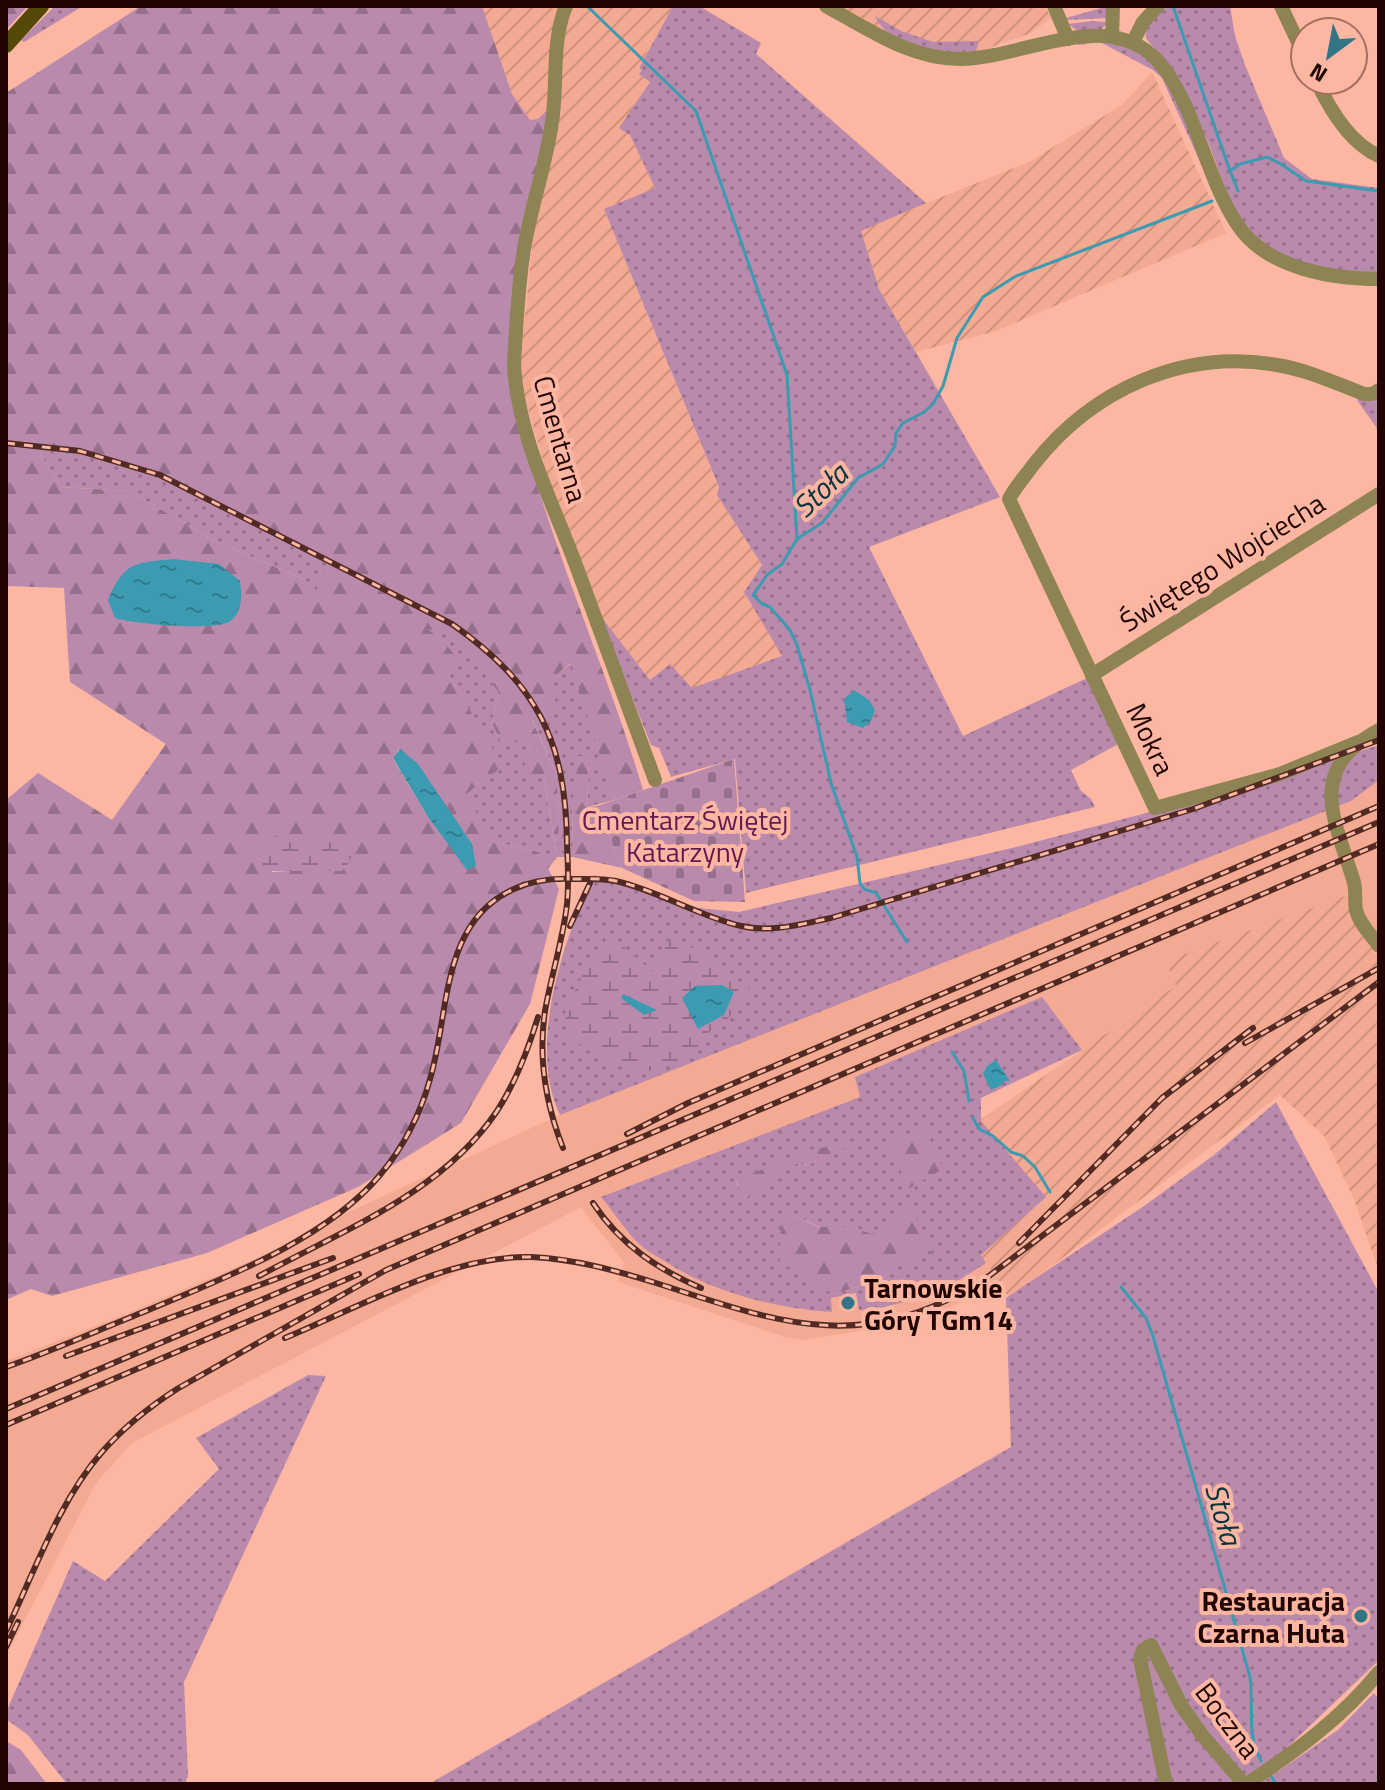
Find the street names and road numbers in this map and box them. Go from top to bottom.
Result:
street label: Cmentarna [522,370,600,508]
street label: Świętego Wojciecha [1111,482,1333,642]
street label: Mokra [1116,696,1186,782]
street label: Boczna [1185,1673,1271,1767]

